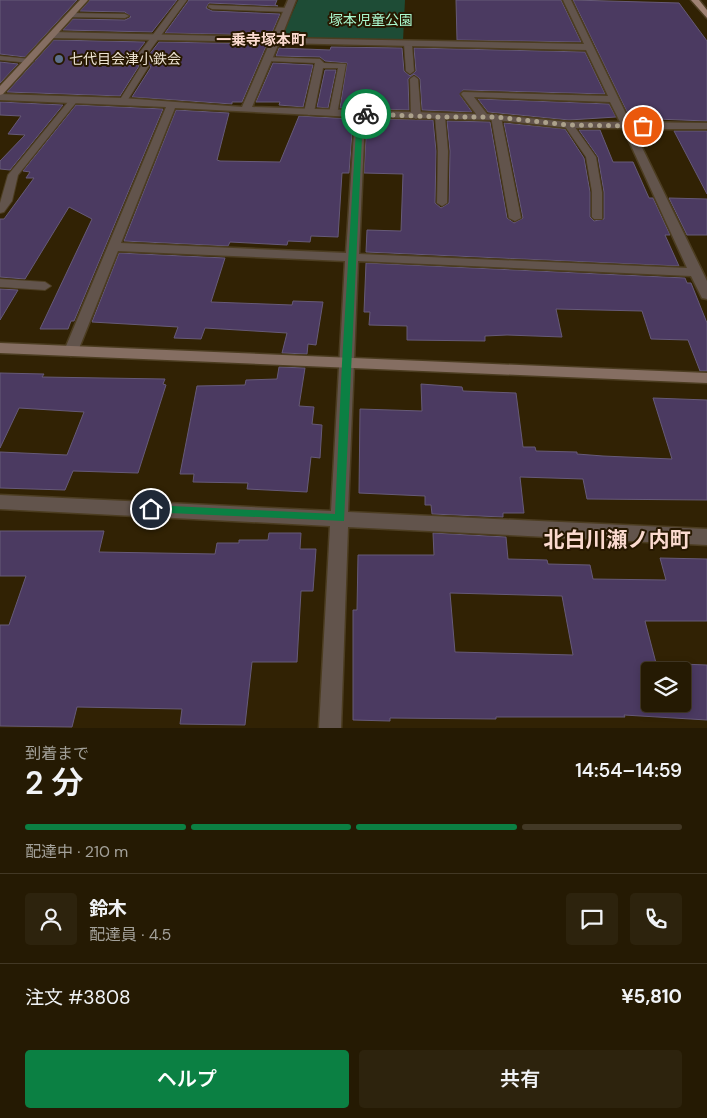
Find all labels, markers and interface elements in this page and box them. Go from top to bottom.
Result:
park label: 塚本児童公園 [329,11,413,29]
district label: 一乗寺塚本町 [216,30,306,50]
place label: 七代目会津小鉄会 [69,50,181,68]
marker: 七代目会津小鉄会 [53,53,65,65]
courier [341,89,391,139]
icon: bike [352,100,380,128]
pin [622,105,664,147]
icon: bag [629,112,657,140]
pin [130,488,172,530]
icon: home [137,495,165,523]
district label: 北白川瀬ノ内町 [544,526,691,554]
map controls [641,662,691,712]
button: layers [641,662,691,712]
text: 到着まで [25,743,89,764]
text: 14:54–14:59 [575,758,682,783]
text: 2 分 [25,762,83,804]
text: 配達中 · 210 m [25,841,128,862]
button: person [25,893,77,945]
button: chat [566,893,618,945]
button: phone [630,893,682,945]
text: 鈴木 [89,896,127,921]
text: 配達員 · 4.5 [89,924,171,945]
text: ¥5,810 [621,984,682,1009]
text: 注文 #3808 [25,985,131,1010]
button: ヘルプ [25,1050,349,1108]
button: 共有 [359,1050,682,1108]

